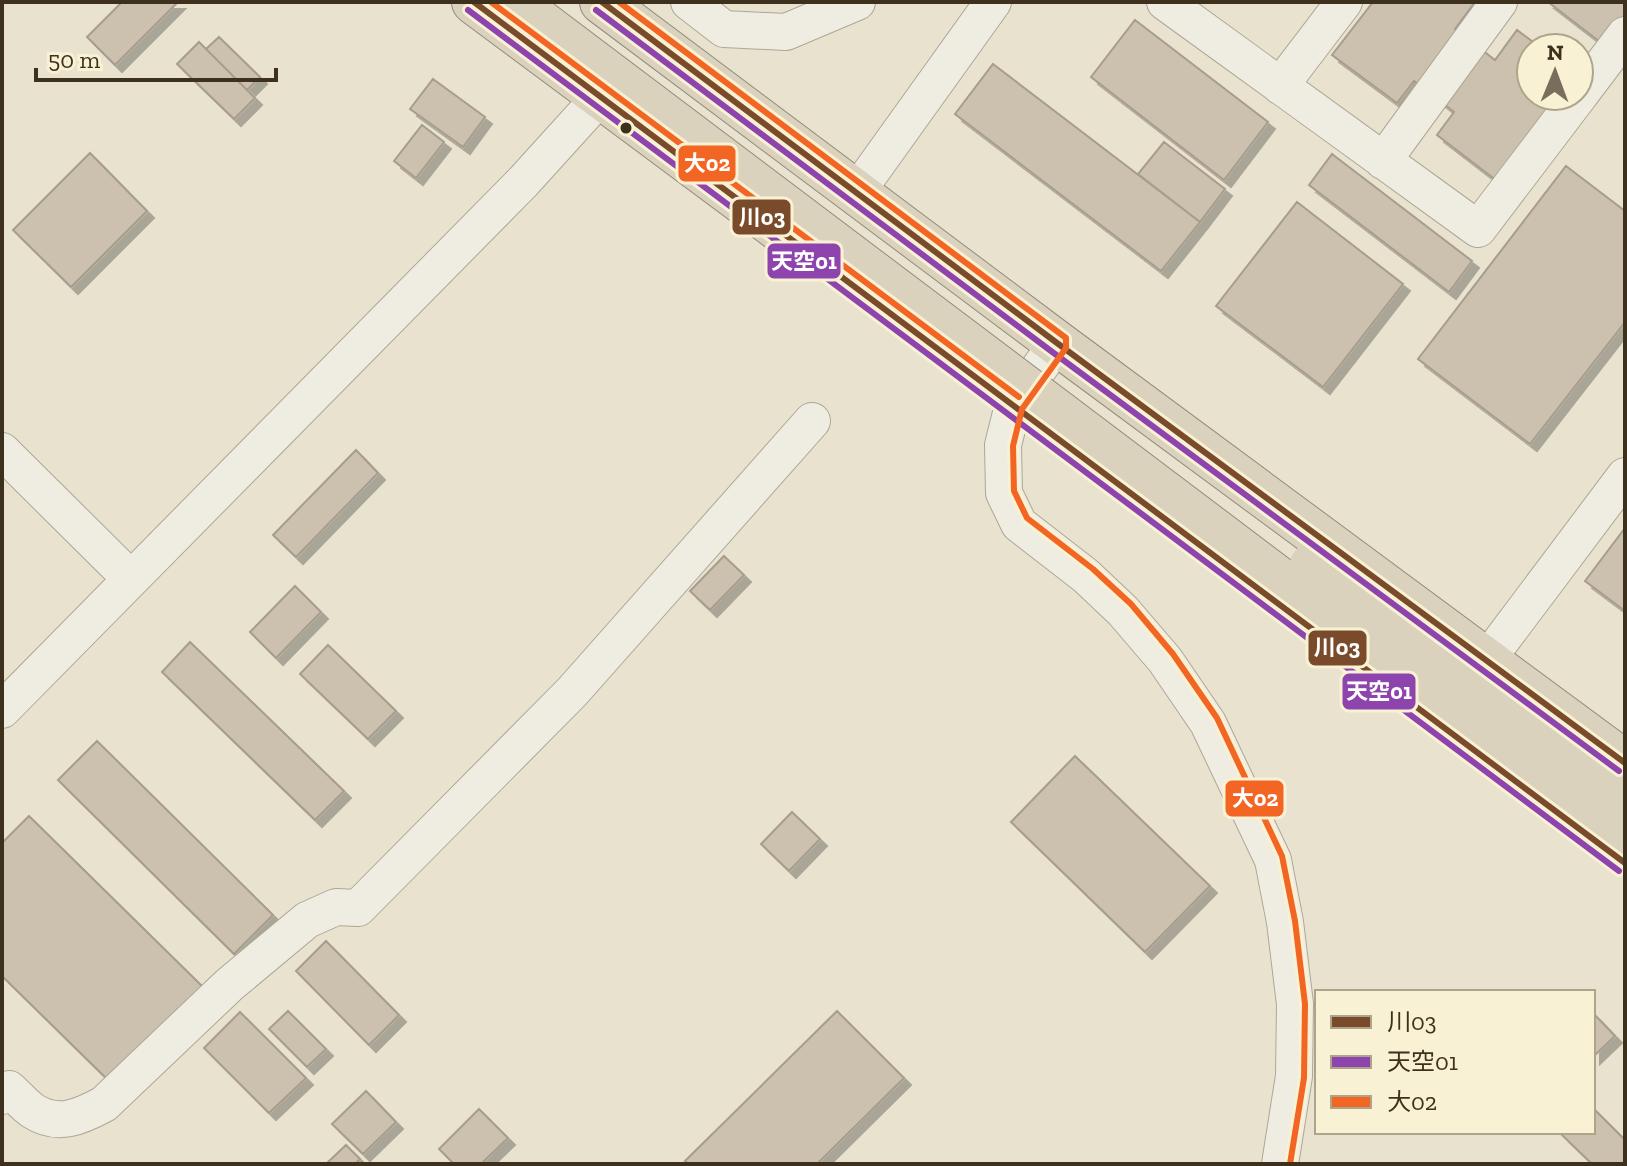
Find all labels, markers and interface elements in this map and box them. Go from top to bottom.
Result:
scale bar [36,32,276,82]
north arrow [1515,32,1595,112]
text: N [1547,39,1564,66]
text: 50 m [48,45,101,74]
unlabelled marker [618,120,634,136]
line badge: 大02 [677,144,737,183]
text: 大02 [684,150,730,177]
line badge: 川03 [731,198,792,236]
text: 川03 [739,204,785,231]
line badge: 天空01 [766,242,842,280]
text: 天空01 [771,248,837,275]
line badge: 川03 [1307,629,1368,667]
text: 川03 [1314,634,1360,661]
line badge: 天空01 [1341,672,1417,711]
text: 天空01 [1346,678,1412,705]
line badge: 大02 [1224,779,1285,818]
text: 大02 [1232,785,1278,812]
legend [1315,990,1595,1134]
text: 川03 [1387,1007,1437,1036]
text: 天空01 [1387,1047,1458,1076]
text: 大02 [1387,1087,1437,1116]

